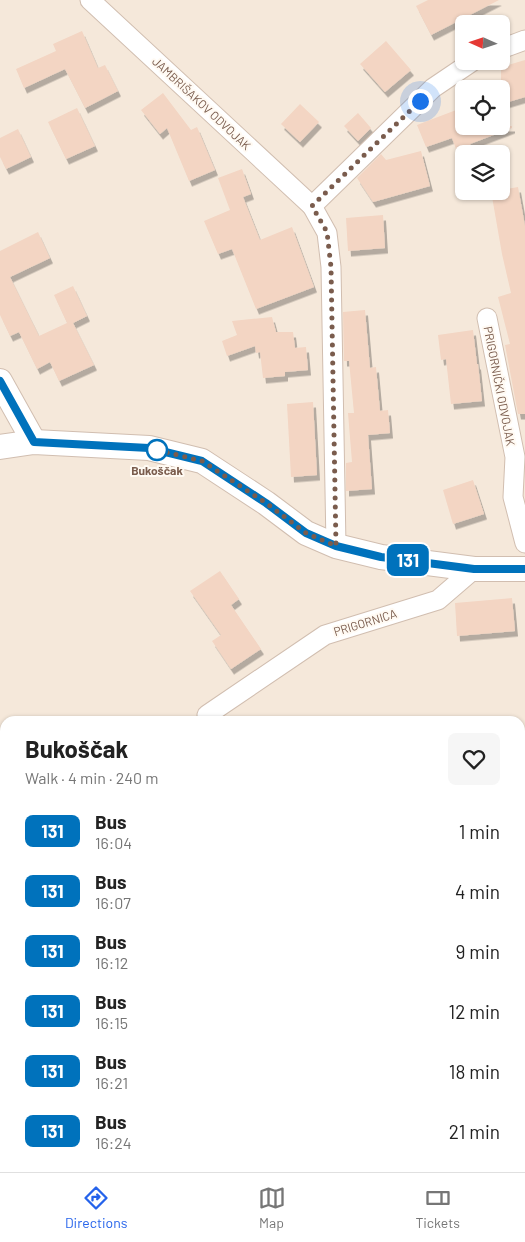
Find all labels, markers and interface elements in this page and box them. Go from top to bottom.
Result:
north arrow [455,15,510,70]
map controls [455,15,510,200]
street label: JAMBRIŠAKOV ODVOJAK [150,54,255,153]
button: locate [455,80,510,135]
your location [408,89,433,114]
button: layers [455,145,510,200]
street label: PRIGORNIČKI ODVOJAK [482,325,519,448]
marker: Bukoščak [146,439,168,461]
place label: Bukoščak [131,463,183,477]
line badge: 131 [379,544,437,576]
text: 131 [397,549,419,571]
street label: PRIGORNICA [332,606,398,638]
button: heart [448,733,500,785]
text: Bukoščak [25,734,128,763]
text: Walk · 4 min · 240 m [25,768,159,787]
text: Bus [95,810,127,833]
text: 131 [41,820,64,842]
text: 1 min [459,820,500,843]
text: 16:04 [95,833,132,852]
text: Bus [95,870,127,893]
text: 131 [41,880,64,902]
text: 4 min [455,880,500,903]
text: 16:07 [95,893,131,912]
text: Bus [95,930,127,953]
text: 131 [41,940,64,962]
text: 9 min [456,940,500,963]
text: 16:12 [95,953,128,972]
text: Bus [95,990,127,1013]
text: 131 [41,1000,64,1022]
text: 12 min [449,1000,500,1023]
text: 16:15 [95,1013,128,1032]
text: Bus [95,1050,127,1073]
text: 131 [41,1060,64,1082]
text: 18 min [449,1060,500,1083]
text: 16:21 [95,1073,128,1092]
text: Bus [95,1110,127,1133]
text: 131 [41,1120,64,1142]
text: 21 min [449,1120,500,1143]
text: 16:24 [95,1133,132,1152]
tab: Directions [65,1184,128,1231]
tab: Map [258,1184,286,1231]
tab: Tickets [415,1184,460,1231]

